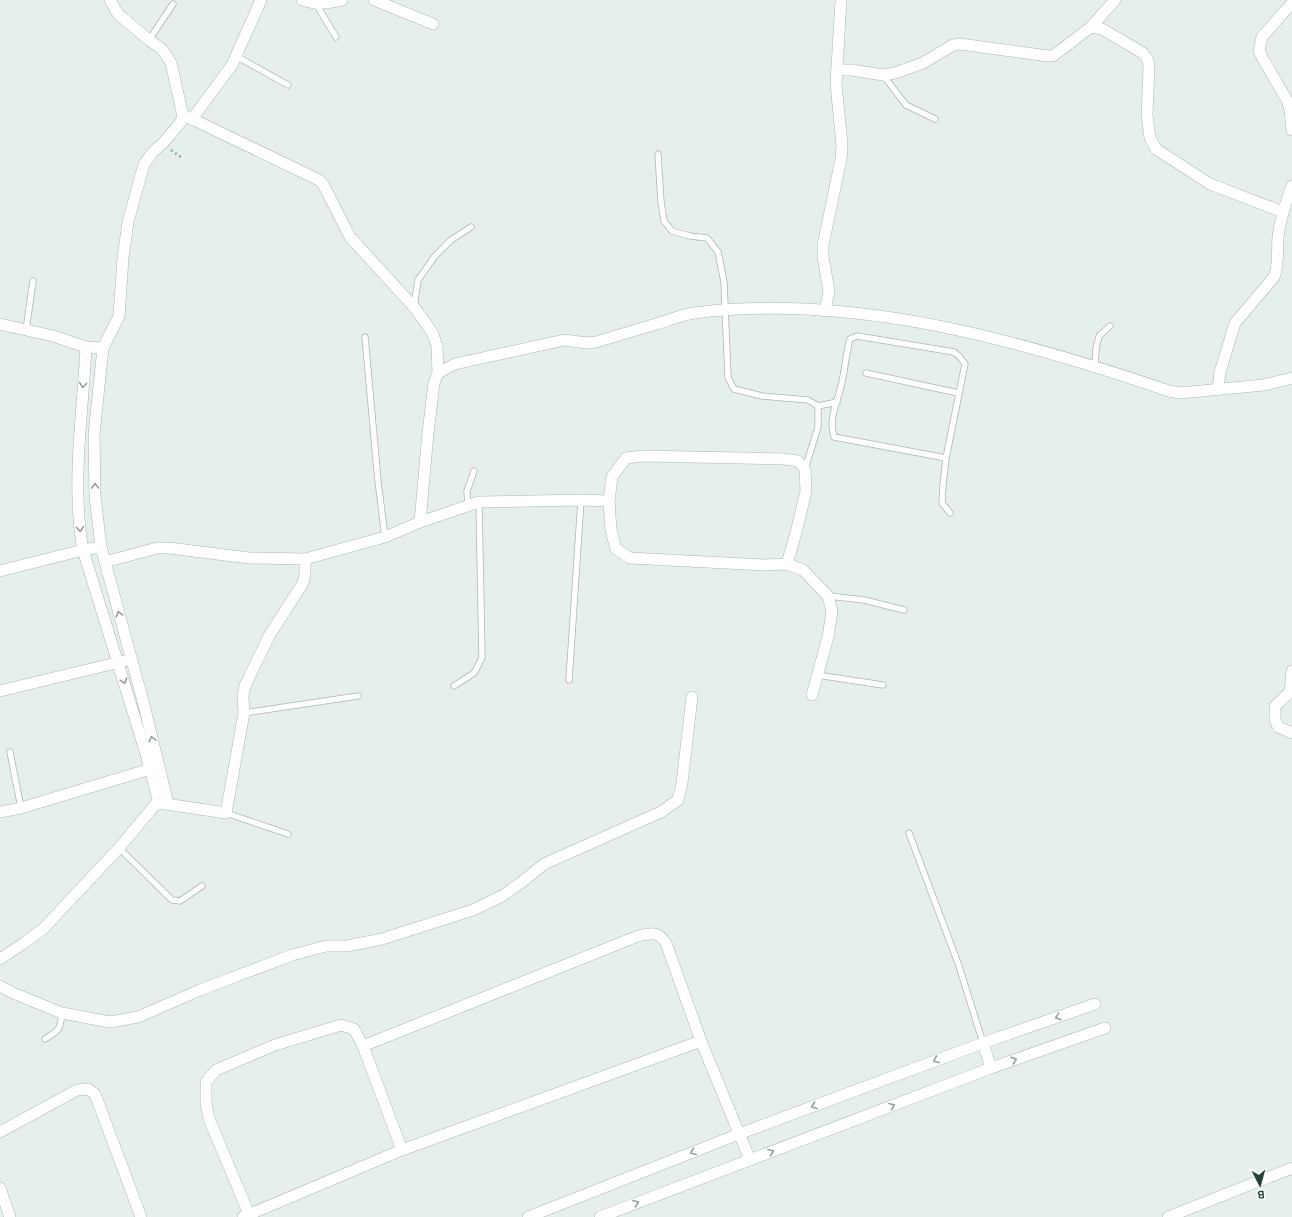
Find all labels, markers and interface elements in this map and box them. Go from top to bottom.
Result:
one-way arrow [79,382,88,389]
one-way arrow [91,483,99,489]
one-way arrow [76,526,85,532]
one-way arrow [115,610,124,617]
one-way arrow [119,677,128,684]
one-way arrow [149,736,157,742]
one-way arrow [1055,1012,1062,1020]
one-way arrow [933,1056,940,1064]
one-way arrow [1010,1056,1017,1064]
one-way arrow [811,1102,818,1110]
one-way arrow [889,1102,896,1110]
one-way arrow [689,1148,696,1156]
one-way arrow [768,1149,775,1157]
north arrow [1240,1165,1280,1205]
text: B [1257,1189,1265,1201]
one-way arrow [633,1200,640,1208]

